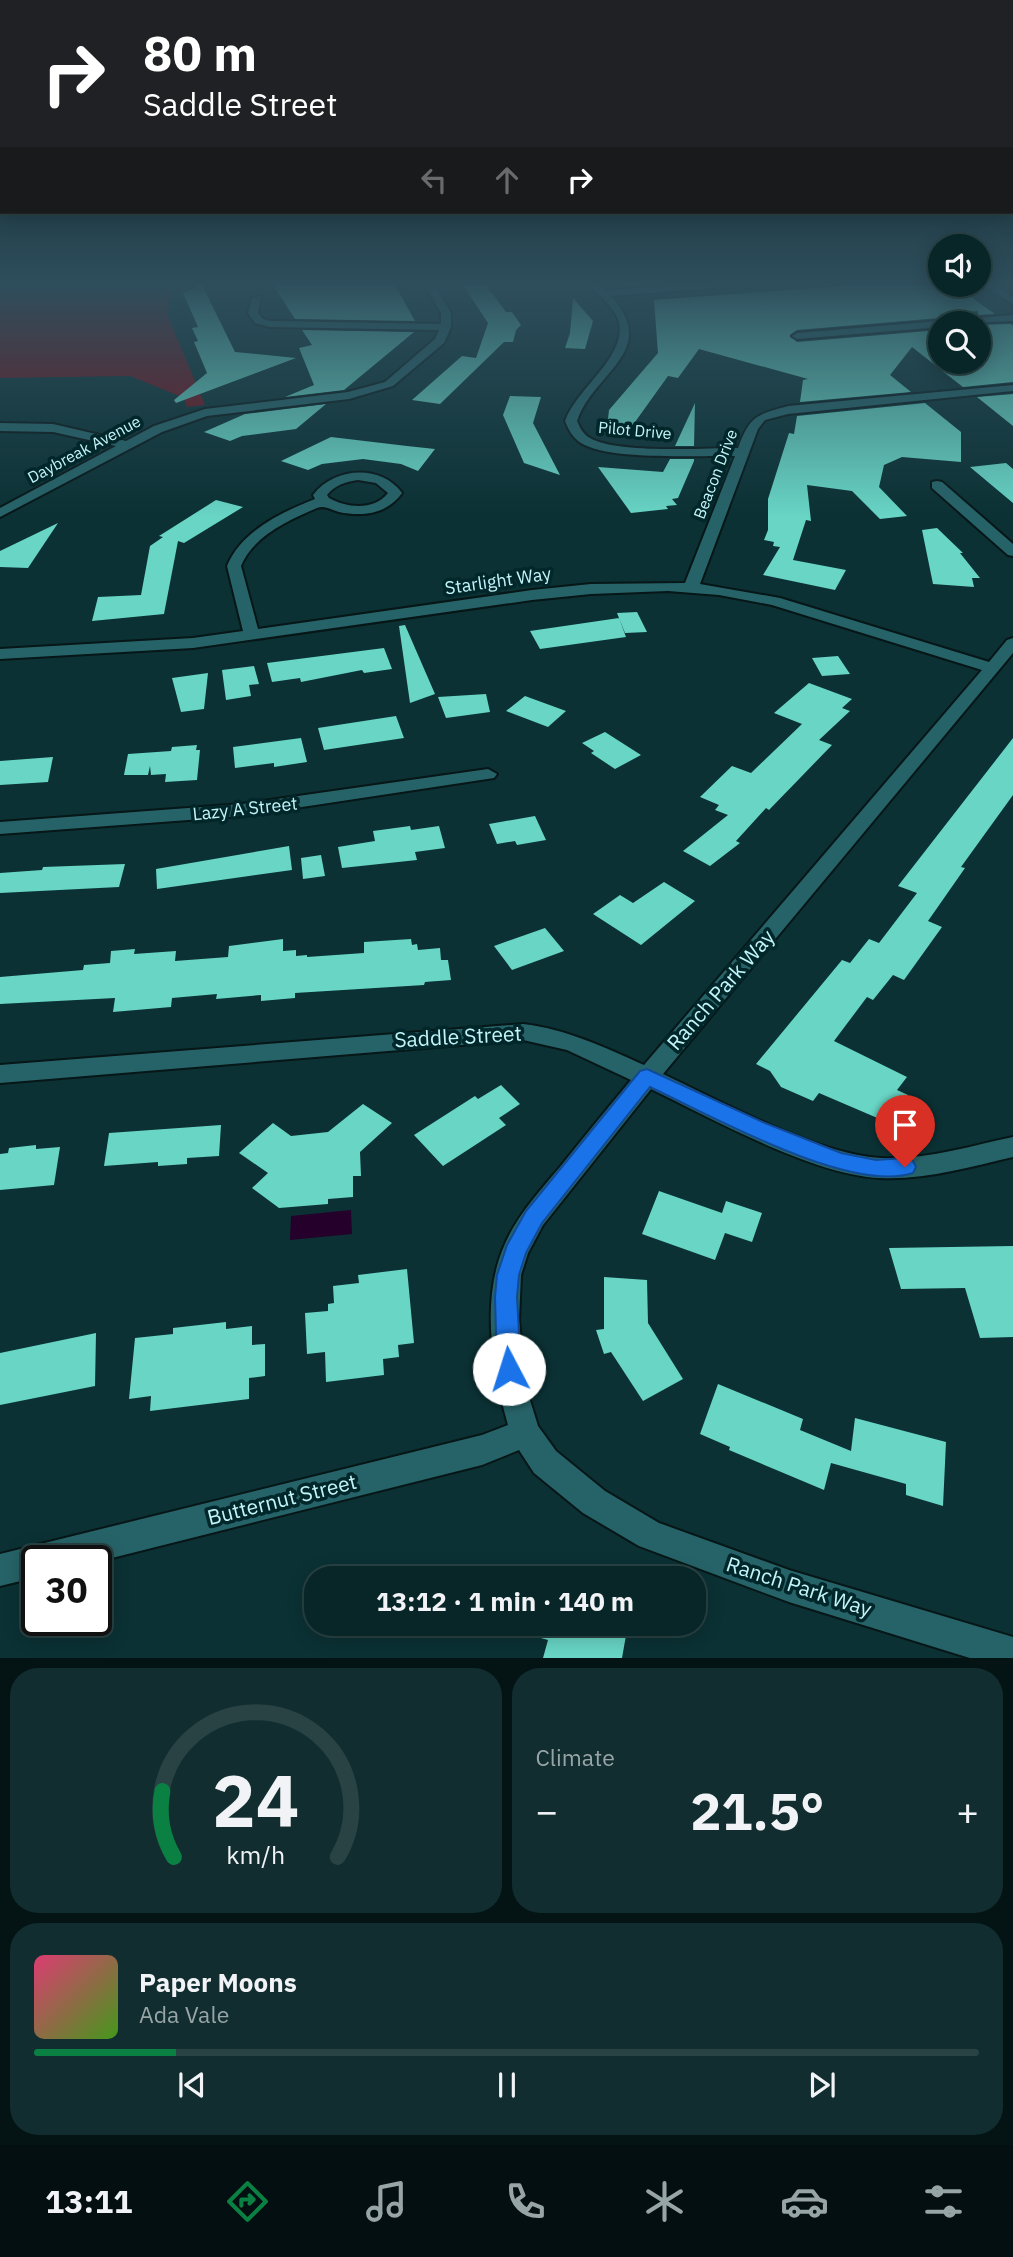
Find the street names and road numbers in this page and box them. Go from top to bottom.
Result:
street label: Daybreak Avenue [24,411,144,487]
street label: Pilot Drive [597,417,673,443]
street label: Beacon Drive [689,426,741,522]
street label: Starlight Way [443,562,553,599]
street label: Lazy A Street [191,792,299,825]
street label: Ranch Park Way [660,923,781,1056]
street label: Saddle Street [394,1019,522,1053]
street label: Butternut Street [204,1467,359,1531]
street label: Ranch Park Way [723,1549,876,1623]

